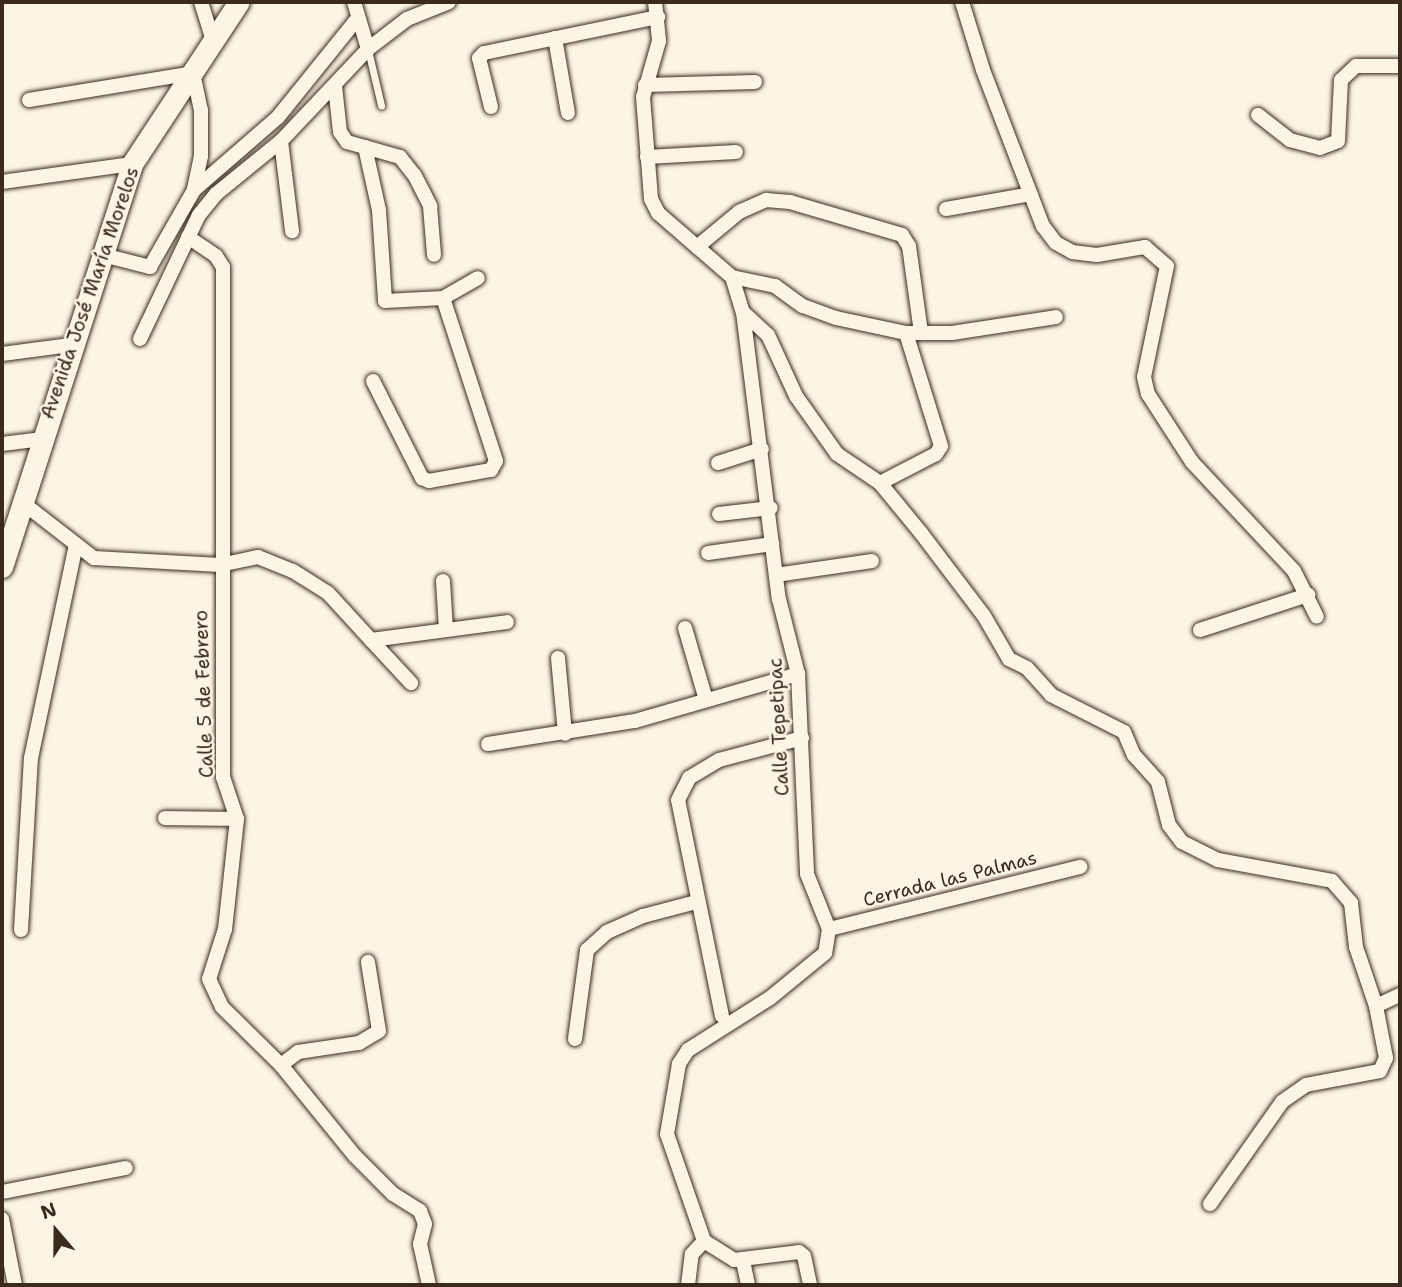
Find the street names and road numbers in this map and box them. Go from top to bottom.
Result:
street label: Avenida José María Morelos [36,164,144,422]
street label: Calle 5 de Febrero [190,610,218,778]
street label: Calle Tepetipac [764,657,794,797]
street label: Cerrada las Palmas [861,846,1039,912]

